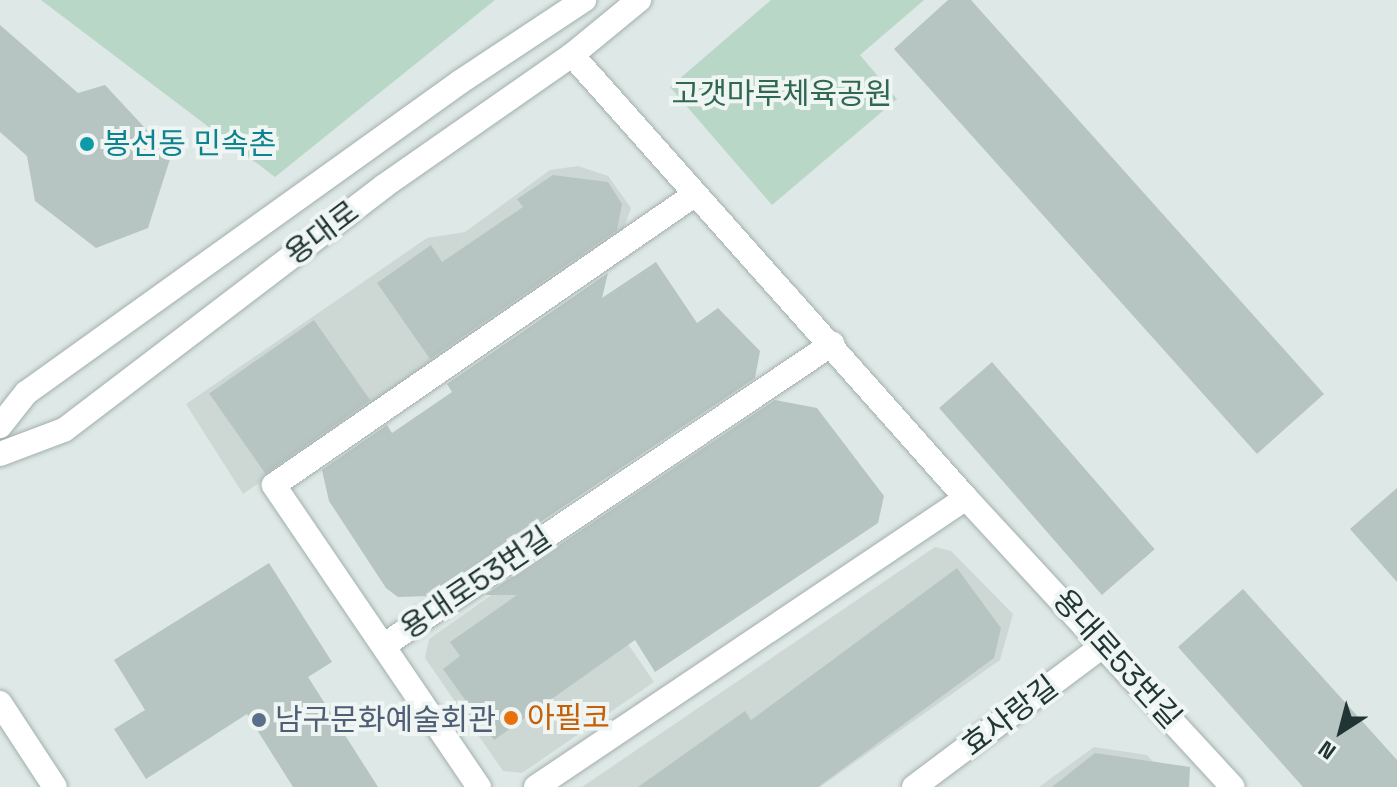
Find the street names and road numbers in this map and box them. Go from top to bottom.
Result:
street label: 용대로 [278,194,366,272]
street label: 용대로53번길 [394,519,558,647]
street label: 용대로53번길 [1045,582,1189,736]
street label: 효사랑길 [955,668,1065,764]

